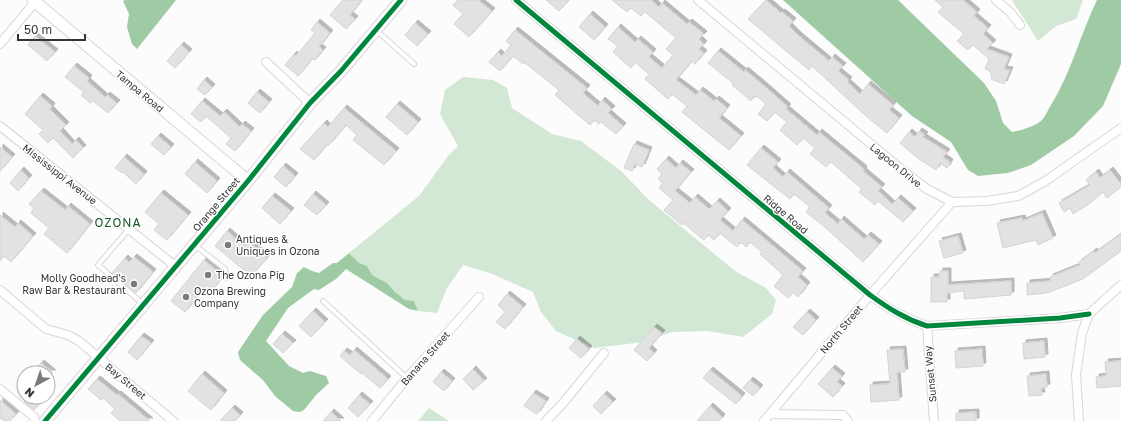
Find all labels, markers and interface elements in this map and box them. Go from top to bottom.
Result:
scale bar [18,16,85,42]
text: 50 m [24,22,52,37]
street label: Tampa Road [114,68,166,114]
street label: Mississippi Avenue [21,141,100,207]
street label: Lagoon Drive [868,141,924,190]
street label: Orange Street [190,174,242,234]
street label: Ridge Road [761,192,811,236]
district label: OZONA [95,215,141,230]
place label: Antiques & Uniques in Ozona [236,233,319,257]
marker: Antiques & Uniques in Ozona [223,240,233,250]
place label: The Ozona Pig [216,269,285,281]
marker: The Ozona Pig [203,270,213,280]
place label: Molly Goodhead's Raw Bar & Restaurant [22,272,126,296]
marker: Molly Goodhead's Raw Bar & Restaurant [129,279,139,289]
place label: Ozona Brewing Company [194,285,266,309]
marker: Ozona Brewing Company [181,292,191,302]
street label: North Street [817,302,865,356]
street label: Banana Street [398,328,452,388]
street label: Sunset Way [922,345,938,403]
street label: Bay Street [103,360,149,402]
north arrow [16,365,56,405]
text: N [22,385,37,401]

